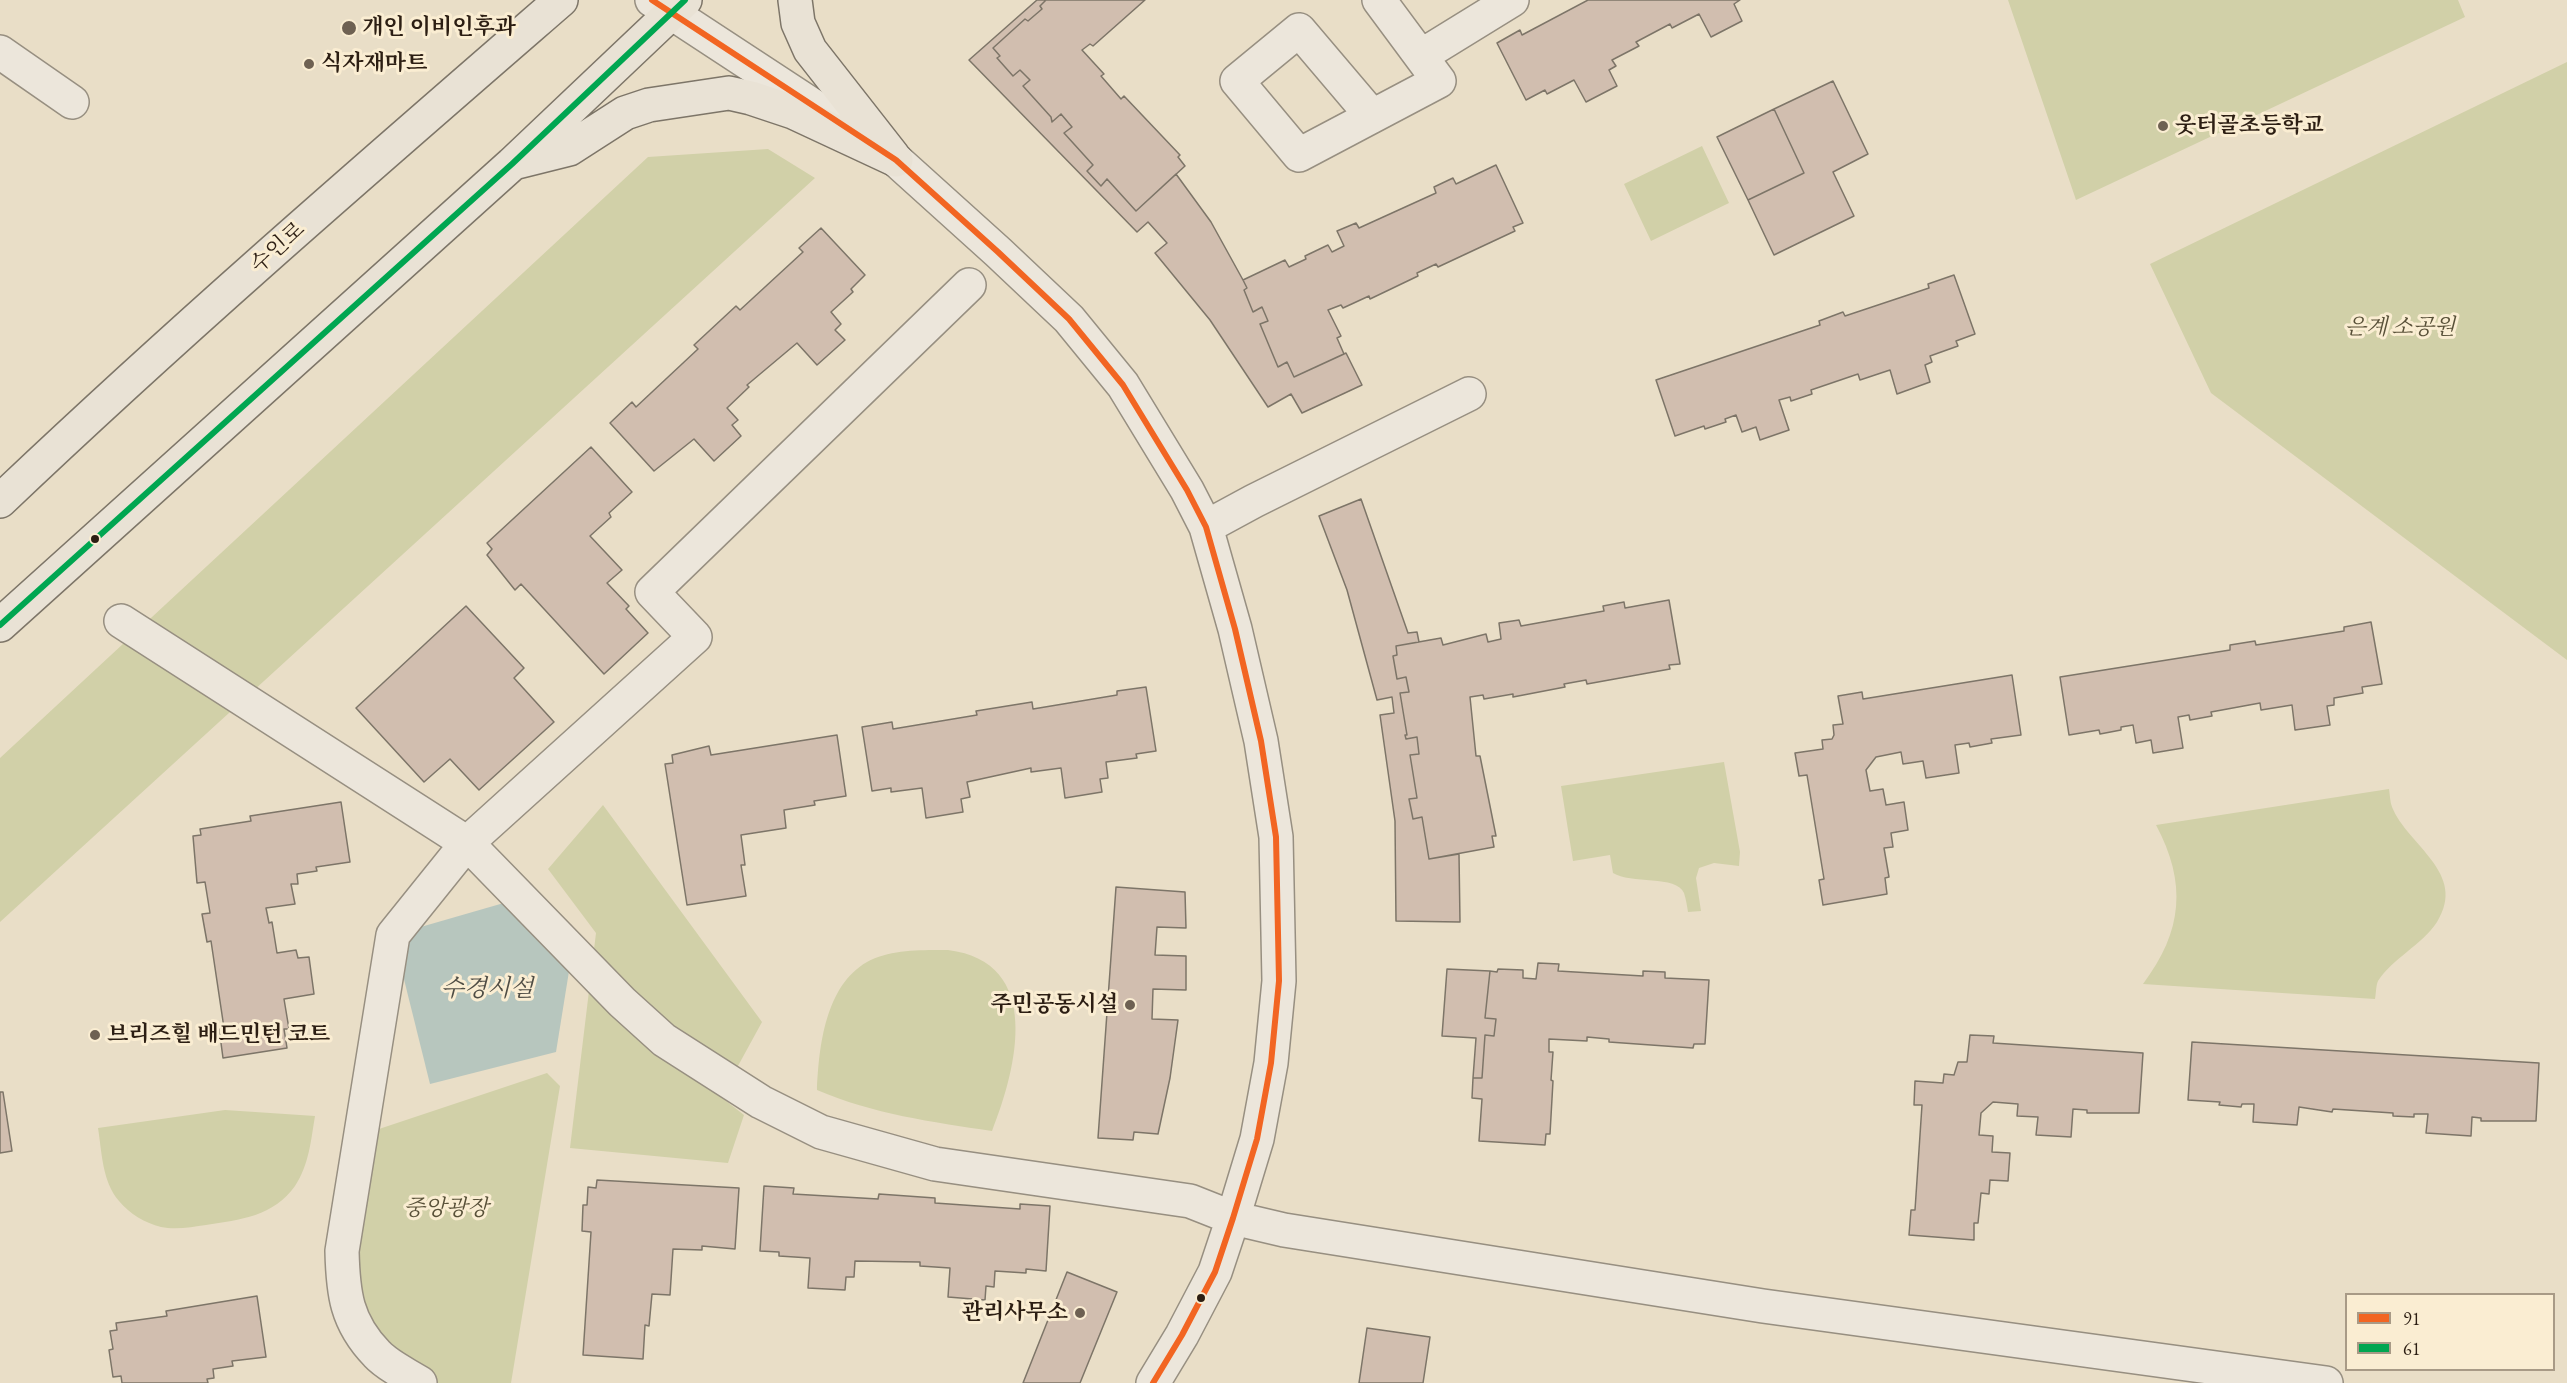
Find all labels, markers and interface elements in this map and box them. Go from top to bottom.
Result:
place label: 개인 이비인후과 [362,15,516,41]
marker: 개인 이비인후과 [340,19,358,37]
place label: 식자재마트 [321,51,427,77]
marker: 식자재마트 [302,57,316,71]
place label: 웃터골초등학교 [2175,113,2324,139]
marker: 웃터골초등학교 [2156,119,2170,133]
street label: 수인로 [245,217,311,279]
park label: 은계 소공원 [2345,315,2455,341]
unlabelled marker [89,533,101,545]
water label: 수경시설 [441,975,533,1003]
place label: 주민공동시설 [990,992,1118,1018]
marker: 주민공동시설 [1123,998,1137,1012]
place label: 브리즈힐 배드민턴 코트 [107,1022,330,1048]
marker: 브리즈힐 배드민턴 코트 [88,1028,102,1042]
park label: 중앙광장 [403,1196,489,1222]
unlabelled marker [1195,1292,1207,1304]
legend [2345,1293,2555,1371]
place label: 관리사무소 [962,1300,1068,1326]
marker: 관리사무소 [1073,1306,1087,1320]
text: 91 [2403,1307,2420,1330]
text: 61 [2403,1337,2420,1360]

